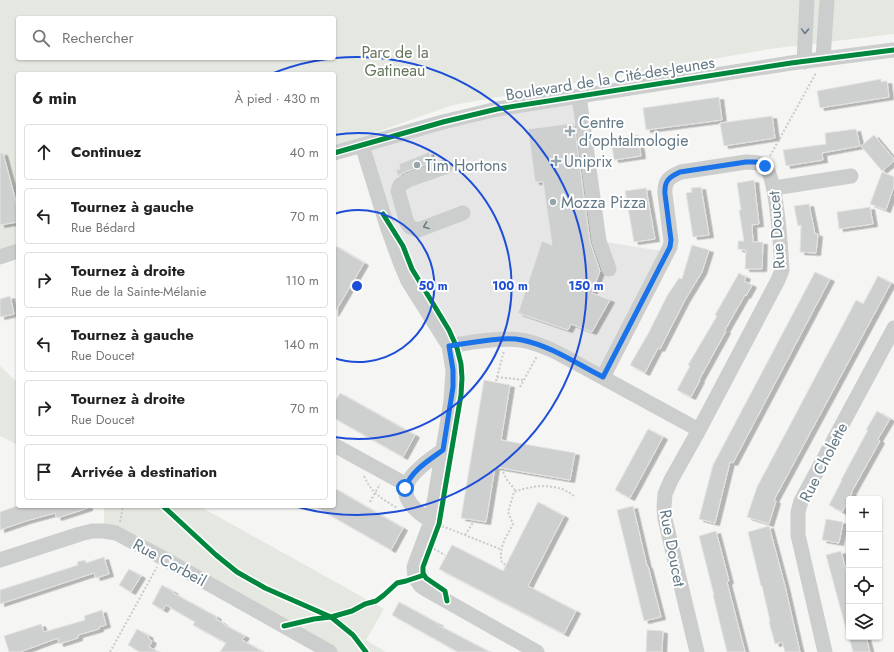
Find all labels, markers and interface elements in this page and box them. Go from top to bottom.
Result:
search box [16,16,336,60]
icon: search [30,27,52,49]
text: Rechercher [62,27,134,49]
one-way arrow [801,28,809,34]
park label: Parc de la Gatineau [361,41,429,82]
street label: Boulevard de la Cité-des-Jeunes [504,51,716,106]
text: 6 min [32,86,77,110]
text: À pied · 430 m [234,89,320,108]
place label: Centre d'ophtalmologie [579,111,689,152]
marker: Centre d'ophtalmologie [564,125,576,137]
icon: ahead [33,141,55,163]
text: Continuez [71,141,141,163]
text: 40 m [290,143,319,162]
place label: Uniprix [564,150,612,173]
place label: Tim Hortons [425,154,507,177]
marker: Uniprix [551,156,561,166]
route end [756,157,774,175]
marker: Tim Hortons [412,160,422,170]
street label: Rue Doucet [762,190,791,270]
place label: Mozza Pizza [561,191,646,214]
text: Tournez à gauche [71,196,194,218]
marker: Mozza Pizza [548,197,558,207]
icon: left [33,205,55,227]
text: 70 m [290,207,319,226]
text: Rue Bédard [71,218,135,237]
one-way arrow [423,222,430,230]
text: Tournez à droite [71,260,185,282]
icon: right [33,269,55,291]
text: 110 m [285,271,319,290]
text: 50 m [418,277,448,295]
text: 100 m [492,277,528,295]
text: 150 m [568,277,604,295]
centre of rings [350,279,364,293]
text: Rue de la Sainte-Mélanie [71,282,206,301]
text: Tournez à gauche [71,324,194,346]
icon: left [33,333,55,355]
text: 140 m [284,335,319,354]
text: Rue Doucet [71,346,135,365]
text: Tournez à droite [71,388,185,410]
icon: right [33,397,55,419]
text: 70 m [290,399,319,418]
text: Rue Doucet [71,410,135,429]
street label: Rue Cholette [794,419,853,506]
icon: arrive [33,461,55,483]
text: Arrivée à destination [71,461,217,483]
route start [396,479,414,497]
map controls [846,496,882,640]
button: + [846,496,882,532]
street label: Rue Doucet [654,508,691,589]
button: − [846,532,882,568]
street label: Rue Corbeil [129,533,211,592]
button: locate [846,568,882,604]
button: layers [846,604,882,640]

